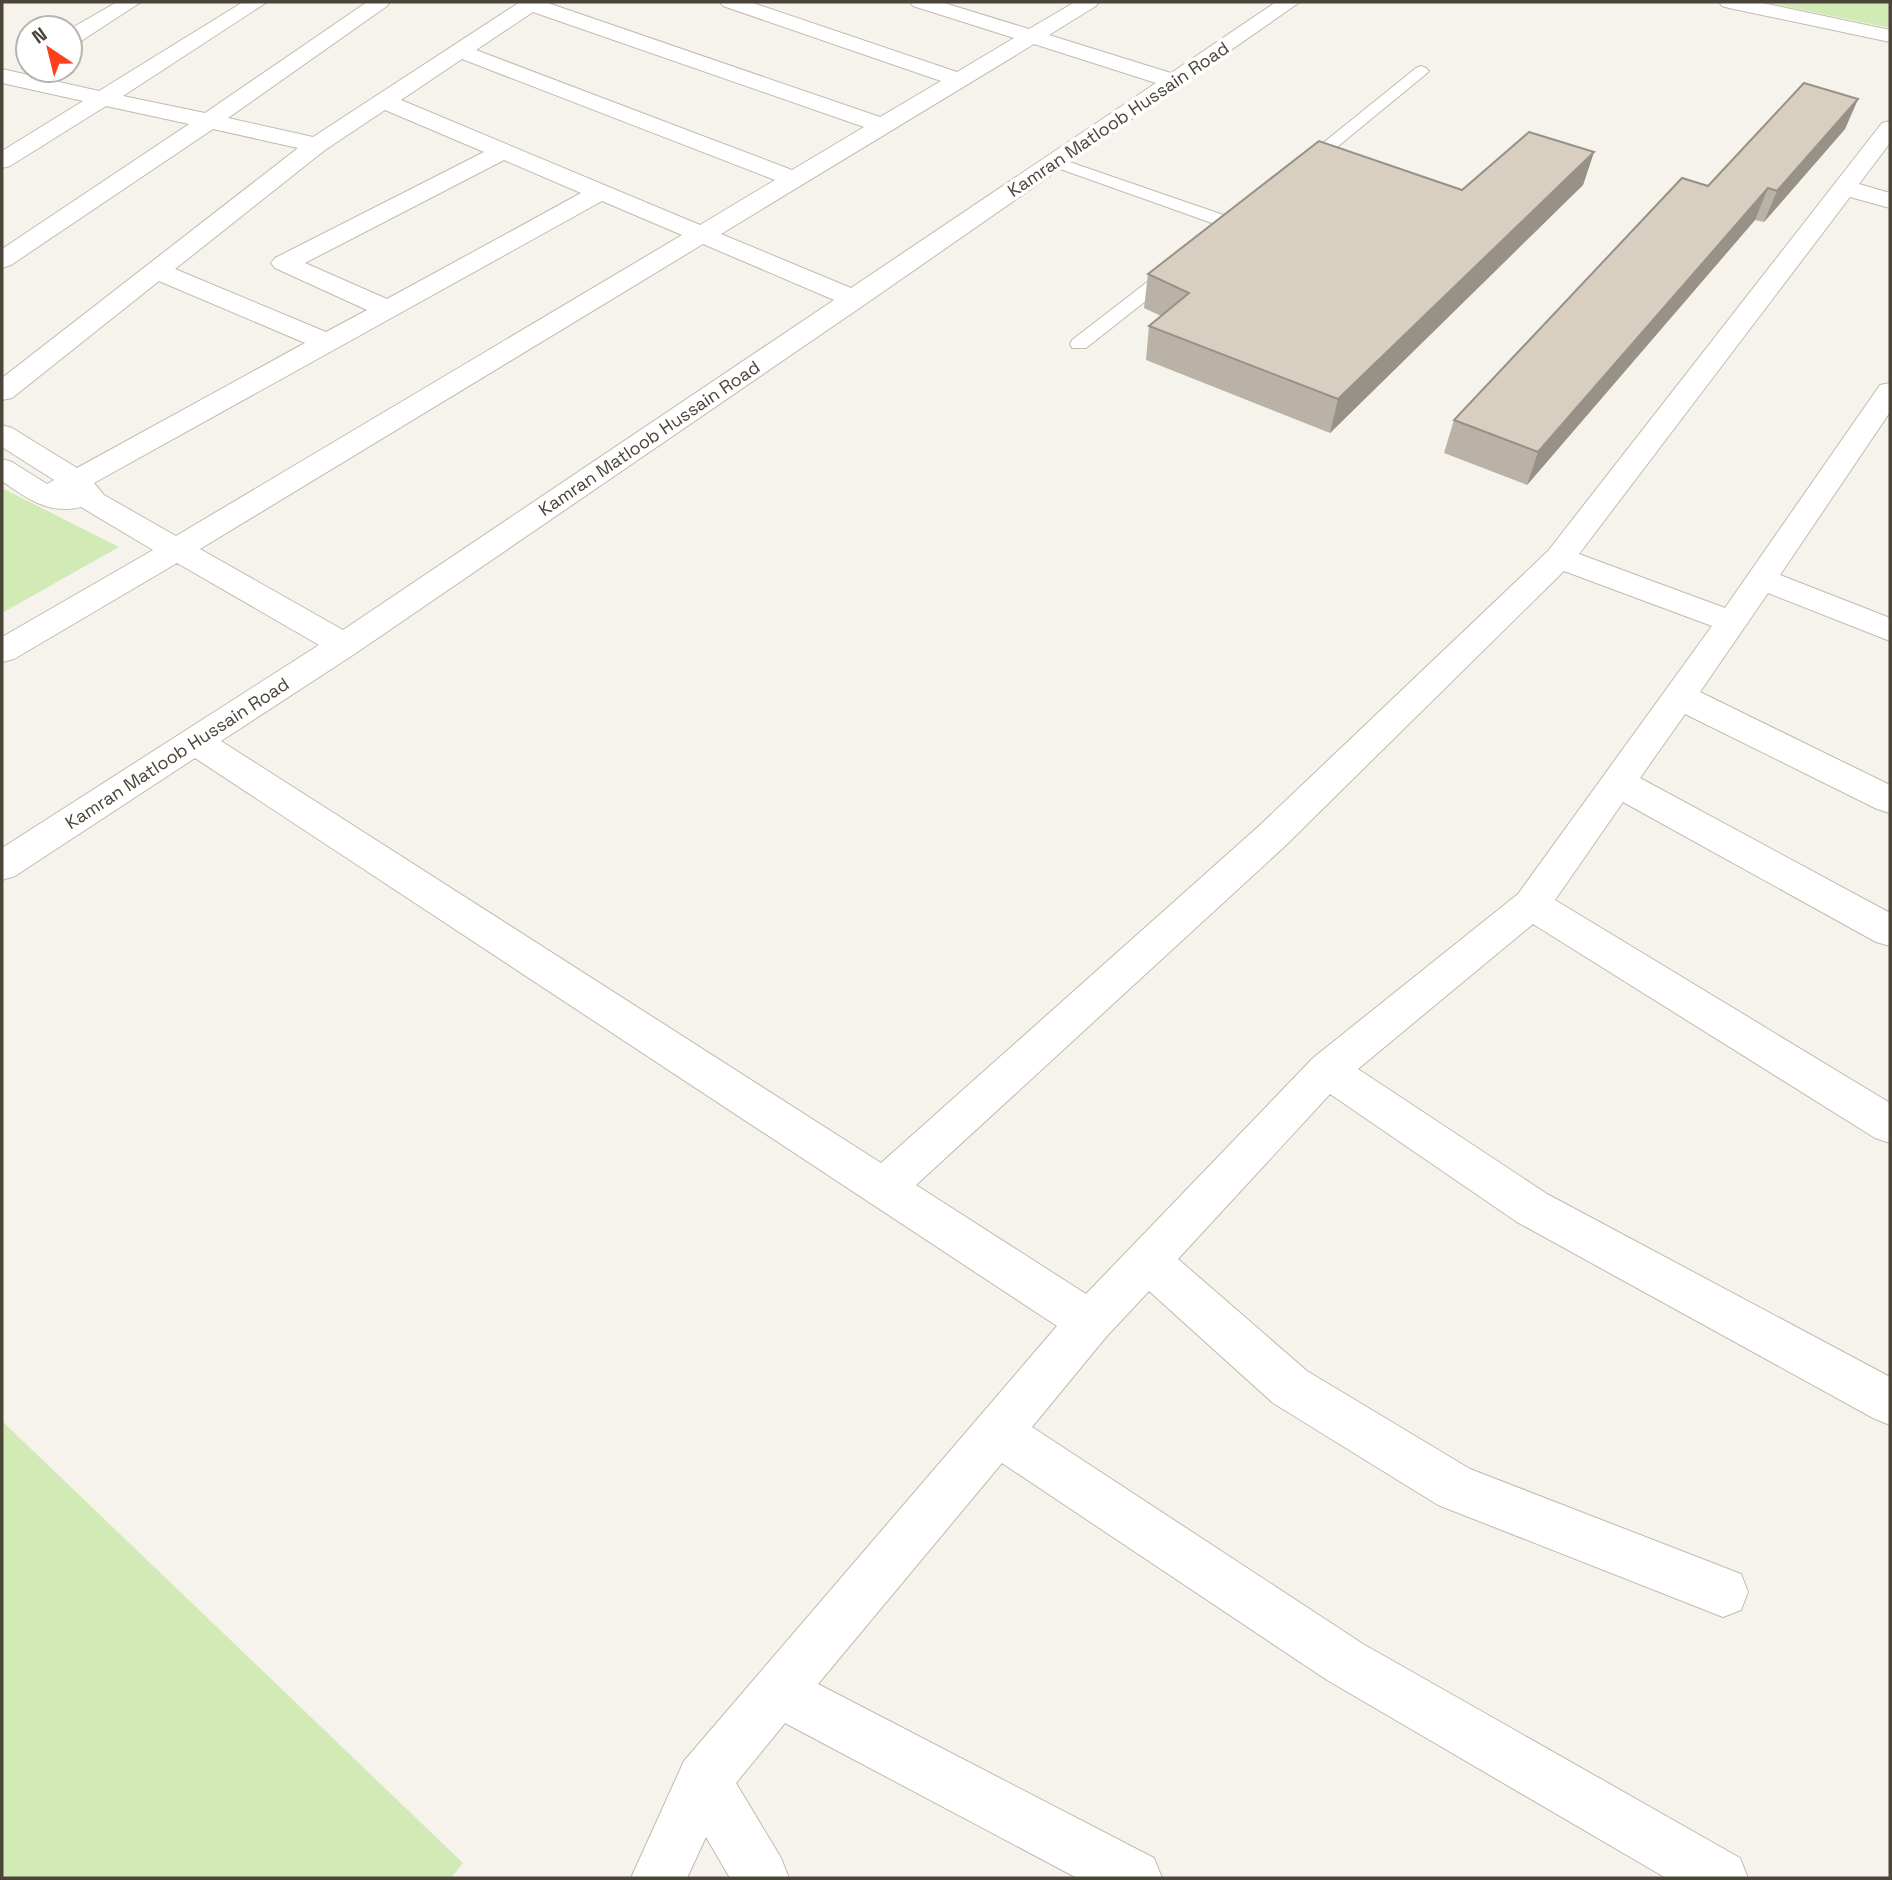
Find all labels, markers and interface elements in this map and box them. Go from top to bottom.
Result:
north arrow [14,14,84,84]
text: N [27,22,52,49]
street label: Kamran Matloob Hussain Road [1003,36,1233,202]
street label: Kamran Matloob Hussain Road [534,355,764,521]
street label: Kamran Matloob Hussain Road [61,672,293,834]

